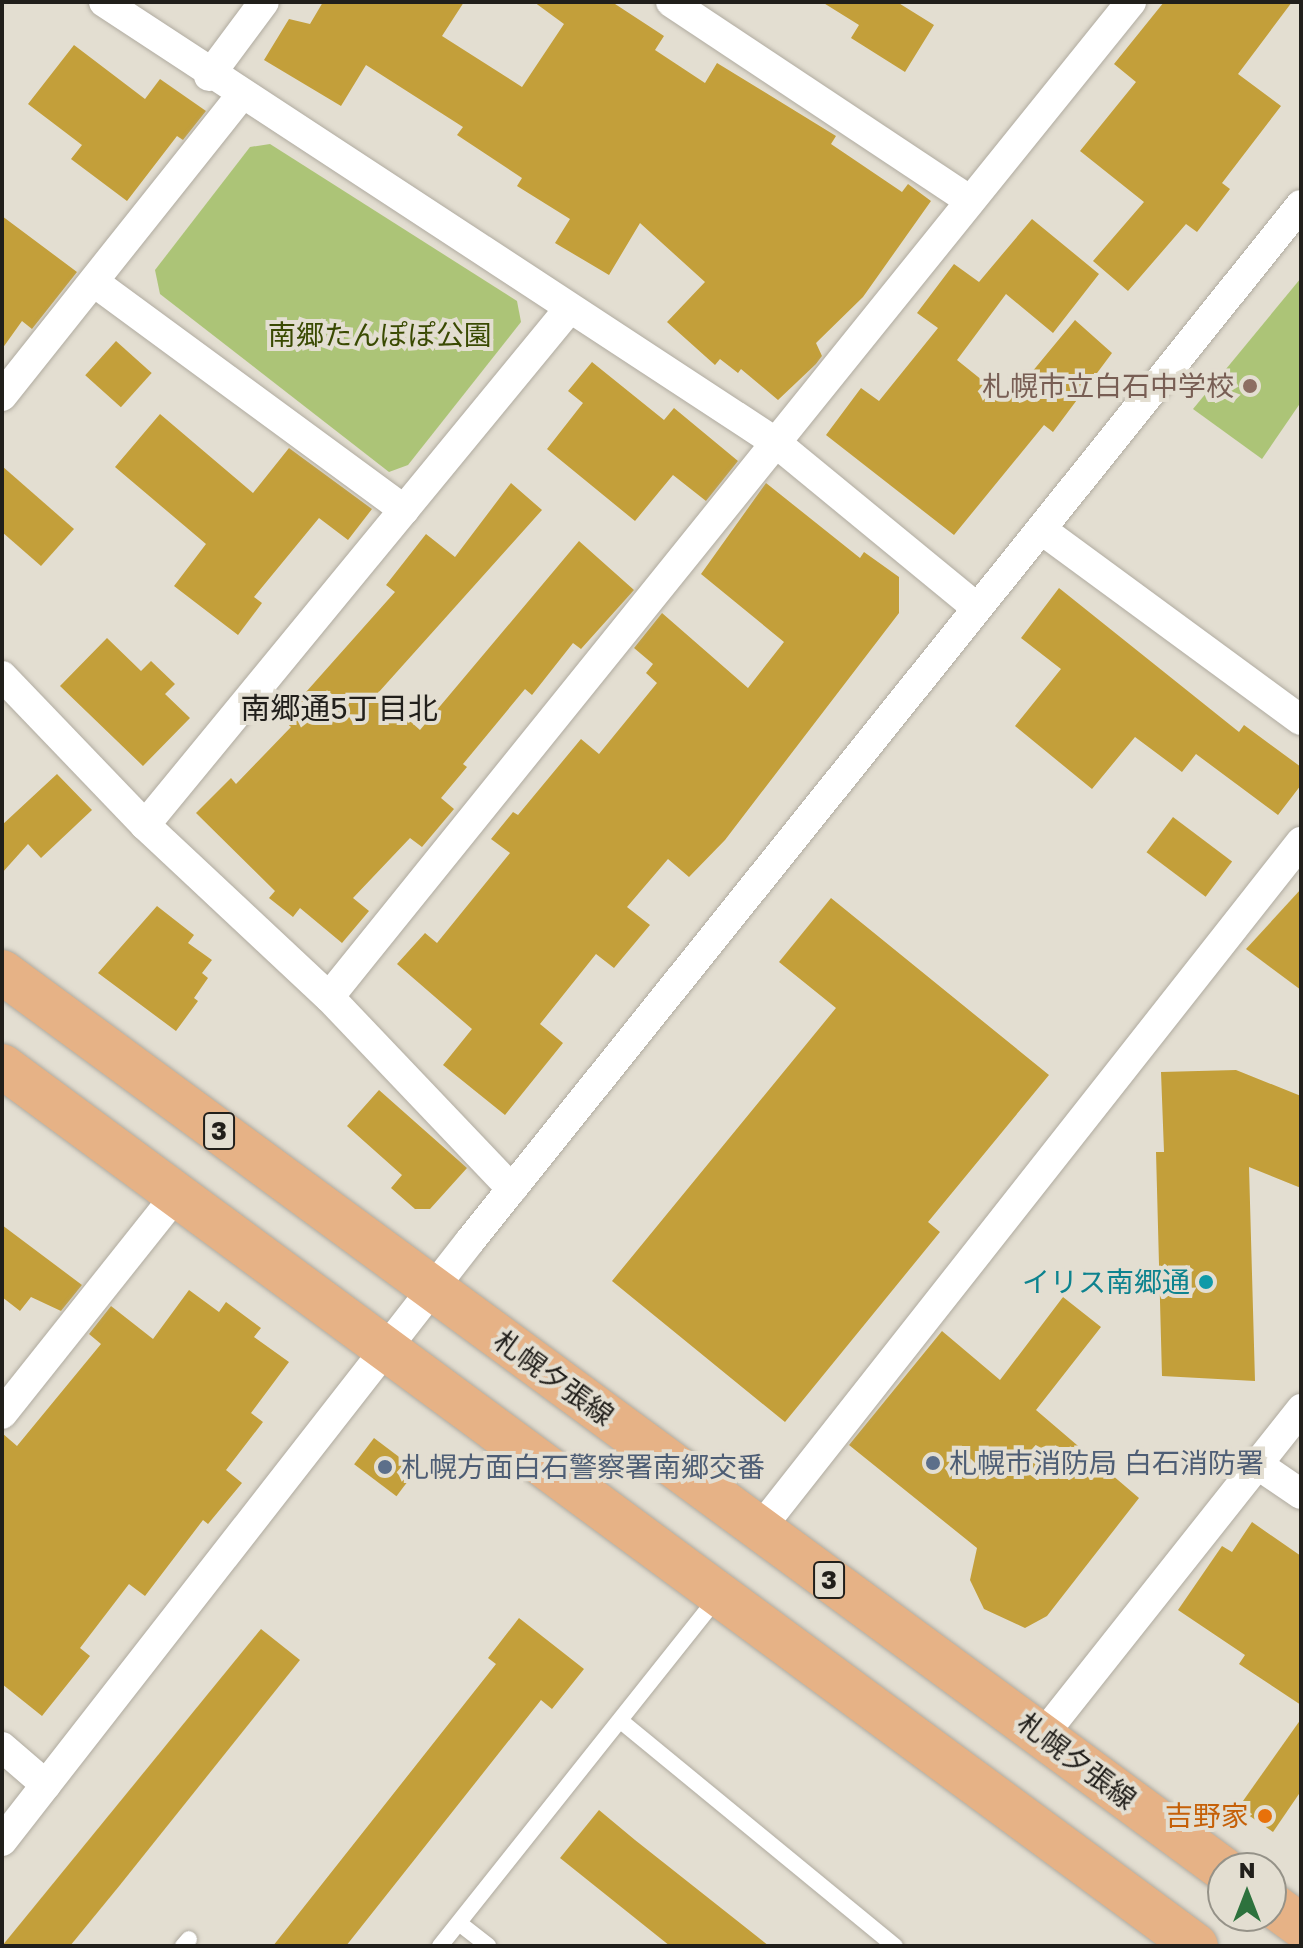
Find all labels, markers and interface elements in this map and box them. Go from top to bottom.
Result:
park label: 南郷たんぽぽ公園 [268,318,492,352]
place label: 札幌市立白石中学校 [982,369,1234,403]
marker: 札幌市立白石中学校 [1241,377,1259,395]
district label: 南郷通5丁目北 [240,690,438,726]
road number: 3 [203,1109,235,1153]
place label: イリス南郷通 [1022,1265,1190,1299]
marker: イリス南郷通 [1197,1273,1215,1291]
street label: 札幌夕張線 [487,1323,621,1433]
place label: 札幌市消防局 白石消防署 [949,1446,1264,1480]
place label: 札幌方面白石警察署南郷交番 [401,1450,765,1484]
marker: 札幌市消防局 白石消防署 [924,1454,942,1472]
marker: 札幌方面白石警察署南郷交番 [376,1458,394,1476]
road number: 3 [813,1558,845,1602]
street label: 札幌夕張線 [1011,1705,1143,1817]
place label: 吉野家 [1165,1799,1249,1833]
marker: 吉野家 [1256,1807,1274,1825]
north arrow [1207,1852,1287,1932]
text: N [1239,1856,1255,1883]

